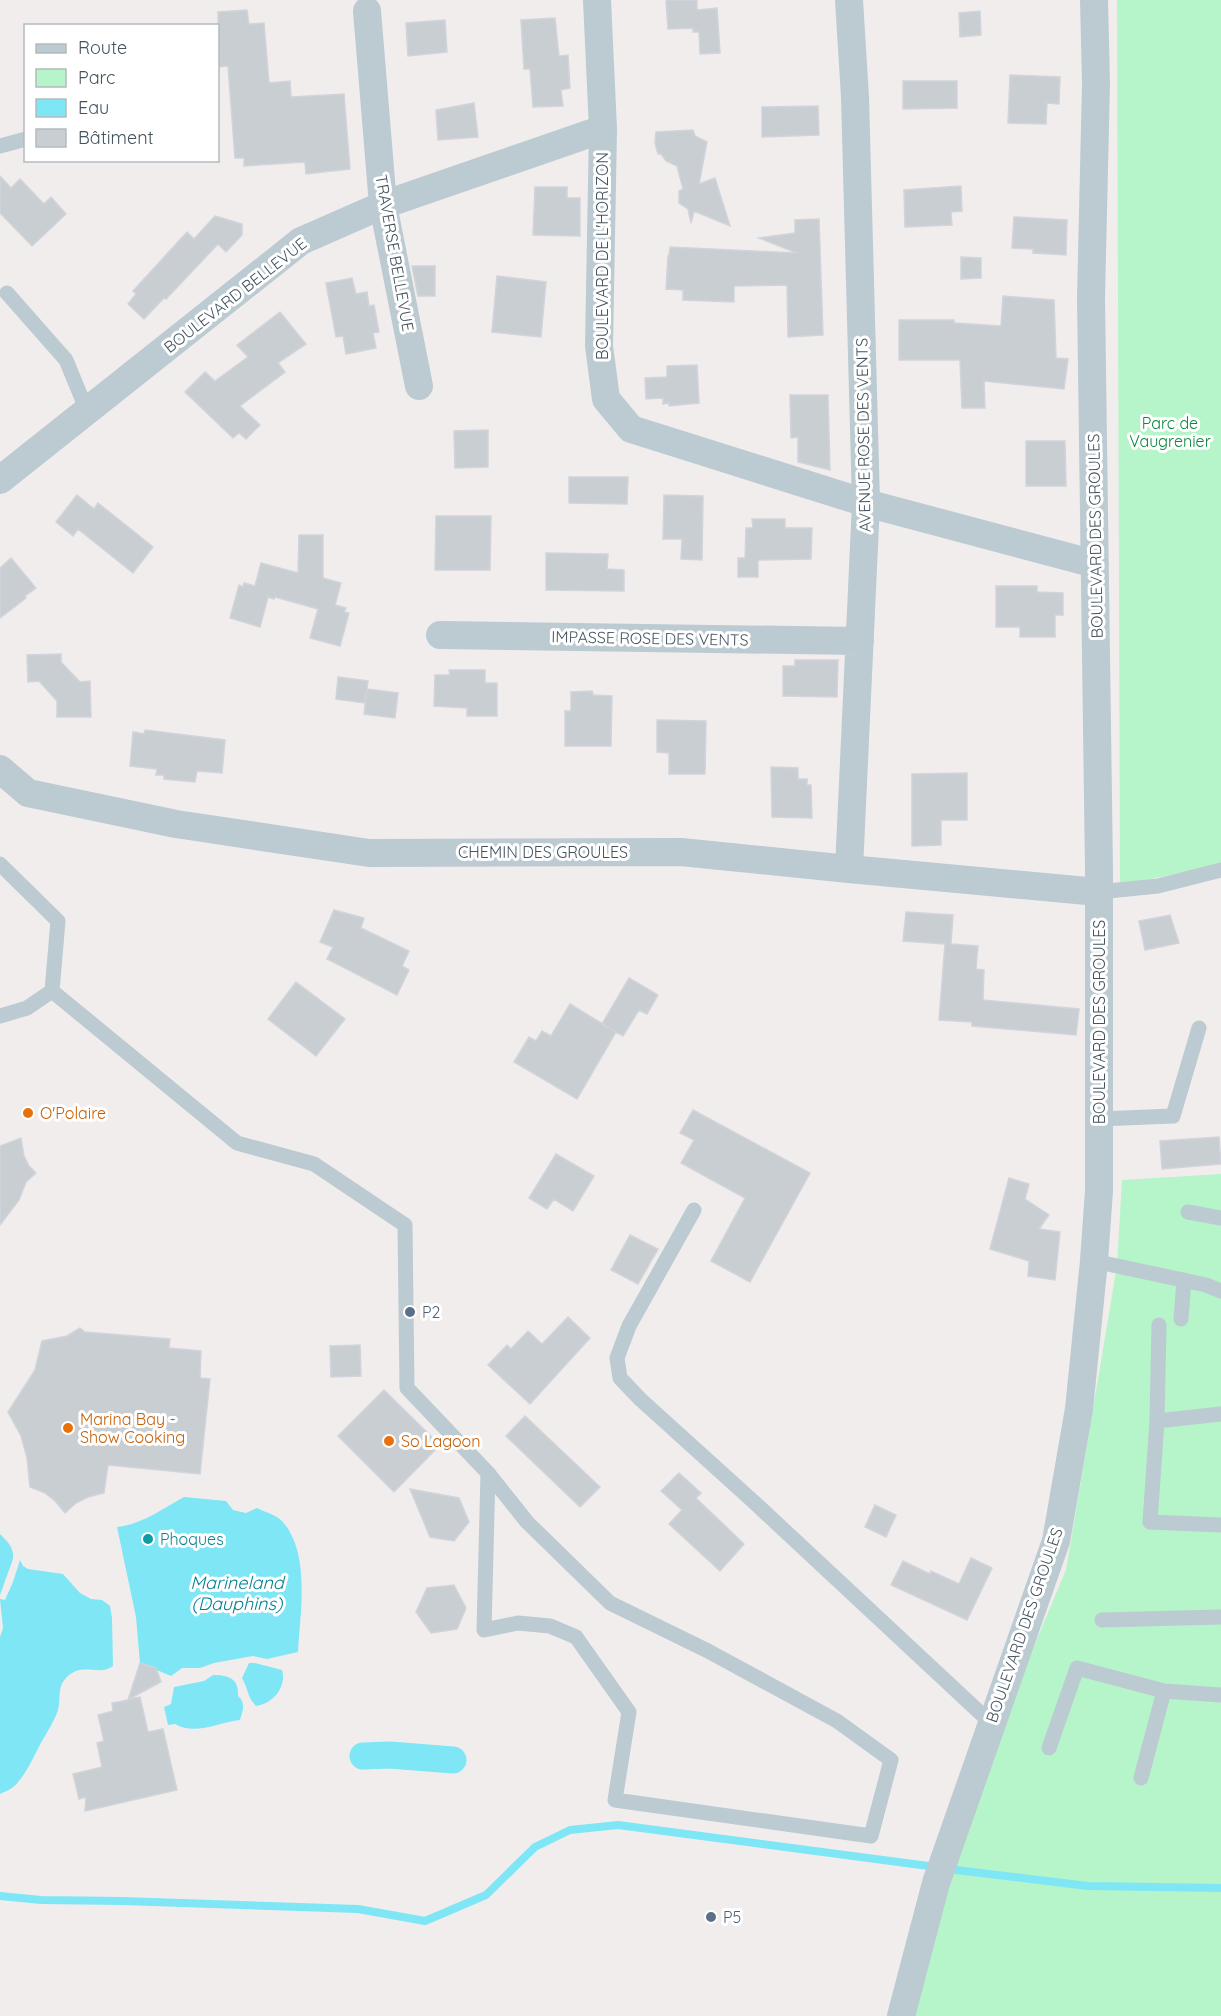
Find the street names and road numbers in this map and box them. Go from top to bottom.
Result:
street label: BOULEVARD DE L'HORIZON [592,152,612,360]
street label: TRAVERSE BELLEVUE [371,173,419,333]
street label: BOULEVARD BELLEVUE [160,233,310,357]
street label: AVENUE ROSE DES VENTS [851,338,875,532]
street label: BOULEVARD DES GROULES [1083,434,1107,638]
street label: IMPASSE ROSE DES VENTS [551,626,749,650]
street label: CHEMIN DES GROULES [458,842,628,862]
street label: BOULEVARD DES GROULES [1089,920,1109,1124]
street label: BOULEVARD DES GROULES [981,1525,1067,1725]

